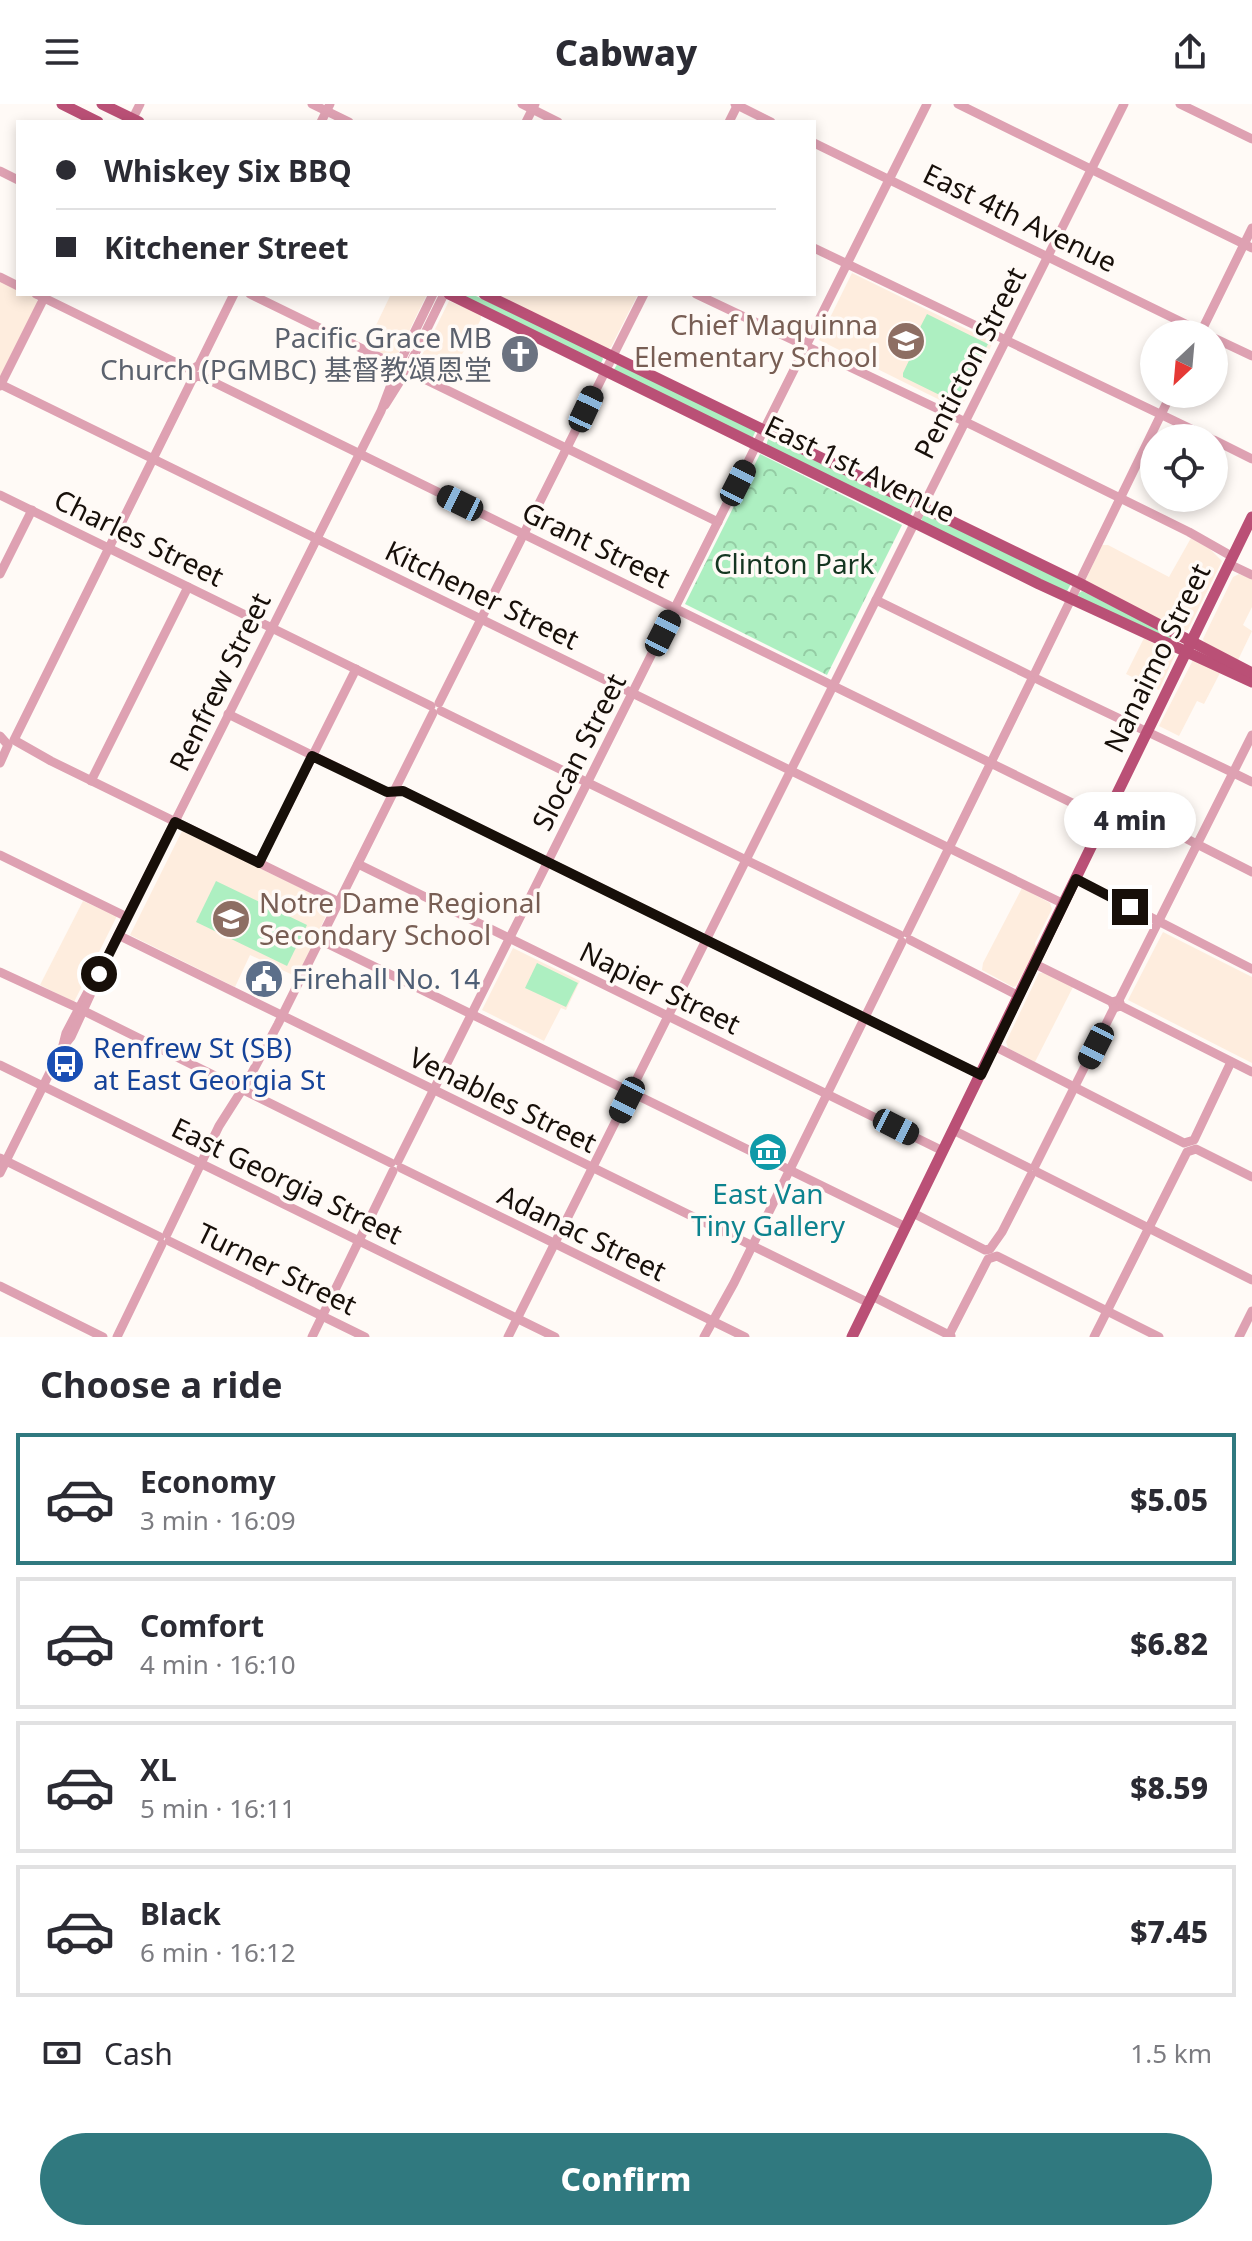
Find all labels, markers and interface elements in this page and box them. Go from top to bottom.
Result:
text: Cabway [555,28,697,77]
icon: menu [40,30,84,74]
icon: share [1168,30,1212,74]
text: Whiskey Six BBQ [104,150,352,191]
street label: East 4th Avenue [917,154,1124,280]
text: Kitchener Street [104,227,349,268]
street label: Penticton Street [904,260,1034,465]
place label: Chief Maquinna Elementary School [634,305,878,375]
place label: Pacific Grace MB Church (PGMBC) 基督教頌恩堂 [100,318,492,388]
school or university icon: Chief Maquinna Elementary School [885,320,927,362]
north arrow [1140,320,1228,408]
map controls [1140,320,1228,512]
church icon: Pacific Grace MB Church (PGMBC) 基督教頌恩堂 [499,333,541,375]
car [565,382,607,436]
street label: East 1st Avenue [759,406,962,531]
button: locate [1140,424,1228,512]
car [716,456,760,510]
street label: Charles Street [48,480,231,595]
car [433,482,487,524]
street label: Grant Street [516,492,677,596]
street label: Kitchener Street [379,531,586,657]
park label: Clinton Park [714,544,874,582]
street label: Nanaimo Street [1094,557,1218,758]
street label: Renfrew Street [160,586,279,777]
car [641,606,685,660]
street label: Slocan Street [522,667,634,837]
callout: 4 min [1064,791,1196,847]
text: 4 min [1094,802,1166,838]
place label: Notre Dame Regional Secondary School [259,883,542,953]
route end [1112,889,1148,925]
school or university icon: Notre Dame Regional Secondary School [210,898,252,940]
street label: Napier Street [574,932,747,1042]
route start [81,956,117,992]
public building icon: Firehall No. 14 [243,958,285,1000]
place label: Firehall No. 14 [292,959,480,997]
car [1074,1019,1118,1073]
place label: Renfrew St (SB) at East Georgia St [93,1028,326,1098]
street label: Venables Street [403,1037,604,1161]
bus stop icon: Renfrew St (SB) at East Georgia St [44,1043,86,1085]
car [605,1073,649,1127]
car [869,1105,923,1149]
street label: East Georgia Street [166,1108,409,1252]
museum icon: East Van Tiny Gallery [747,1131,789,1173]
place label: East Van Tiny Gallery [691,1174,846,1244]
street label: Adanac Street [492,1175,673,1289]
street label: Turner Street [191,1213,364,1323]
text: Choose a ride [40,1360,282,1409]
text: Economy [140,1461,276,1502]
icon: car [44,1463,116,1535]
text: $5.05 [1130,1479,1208,1520]
text: 3 min · 16:09 [140,1502,296,1538]
text: Comfort [140,1605,264,1646]
icon: car [44,1607,116,1679]
text: $6.82 [1130,1623,1208,1664]
text: 4 min · 16:10 [140,1646,296,1682]
text: XL [140,1749,177,1790]
icon: car [44,1751,116,1823]
text: $8.59 [1130,1767,1208,1808]
text: 5 min · 16:11 [140,1790,296,1826]
text: Black [140,1893,221,1934]
icon: car [44,1895,116,1967]
text: $7.45 [1130,1911,1208,1952]
text: 6 min · 16:12 [140,1934,296,1970]
icon: cash [40,2031,84,2075]
text: Cash [104,2033,173,2074]
text: 1.5 km [1130,2035,1212,2071]
button: Confirm [40,2133,1212,2225]

